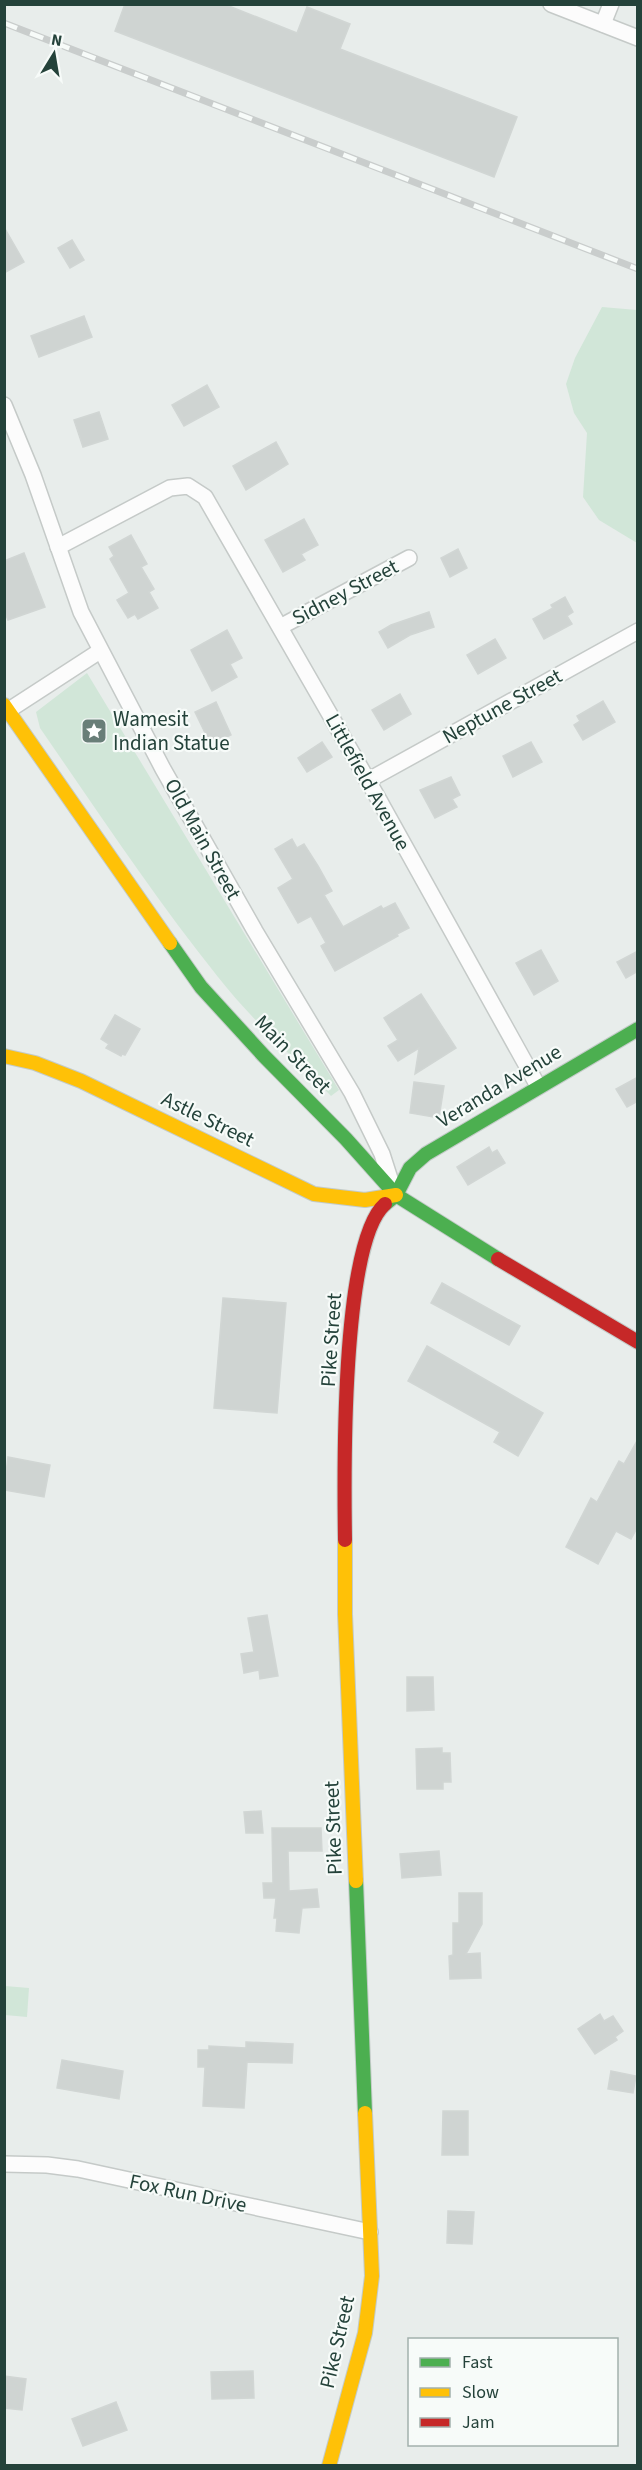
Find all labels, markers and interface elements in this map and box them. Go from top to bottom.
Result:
north arrow [24,24,84,84]
text: N [49,28,64,52]
street label: Sidney Street [286,551,404,633]
street label: Neptune Street [437,661,567,751]
place label: Wamesit Indian Statue [113,704,230,758]
street label: Littlefield Avenue [318,708,418,856]
place icon: Wamesit Indian Statue [79,716,109,746]
street label: Old Main Street [157,773,249,905]
street label: Main Street [248,1008,338,1100]
street label: Veranda Avenue [431,1037,567,1135]
street label: Astle Street [157,1084,259,1154]
street label: Pike Street [313,1292,349,1388]
street label: Pike Street [316,1780,350,1876]
street label: Fox Run Drive [127,2166,249,2220]
street label: Pike Street [312,2293,362,2391]
legend [408,2338,618,2446]
text: Fast [462,2350,493,2375]
text: Slow [462,2380,499,2405]
text: Jam [462,2410,495,2435]

